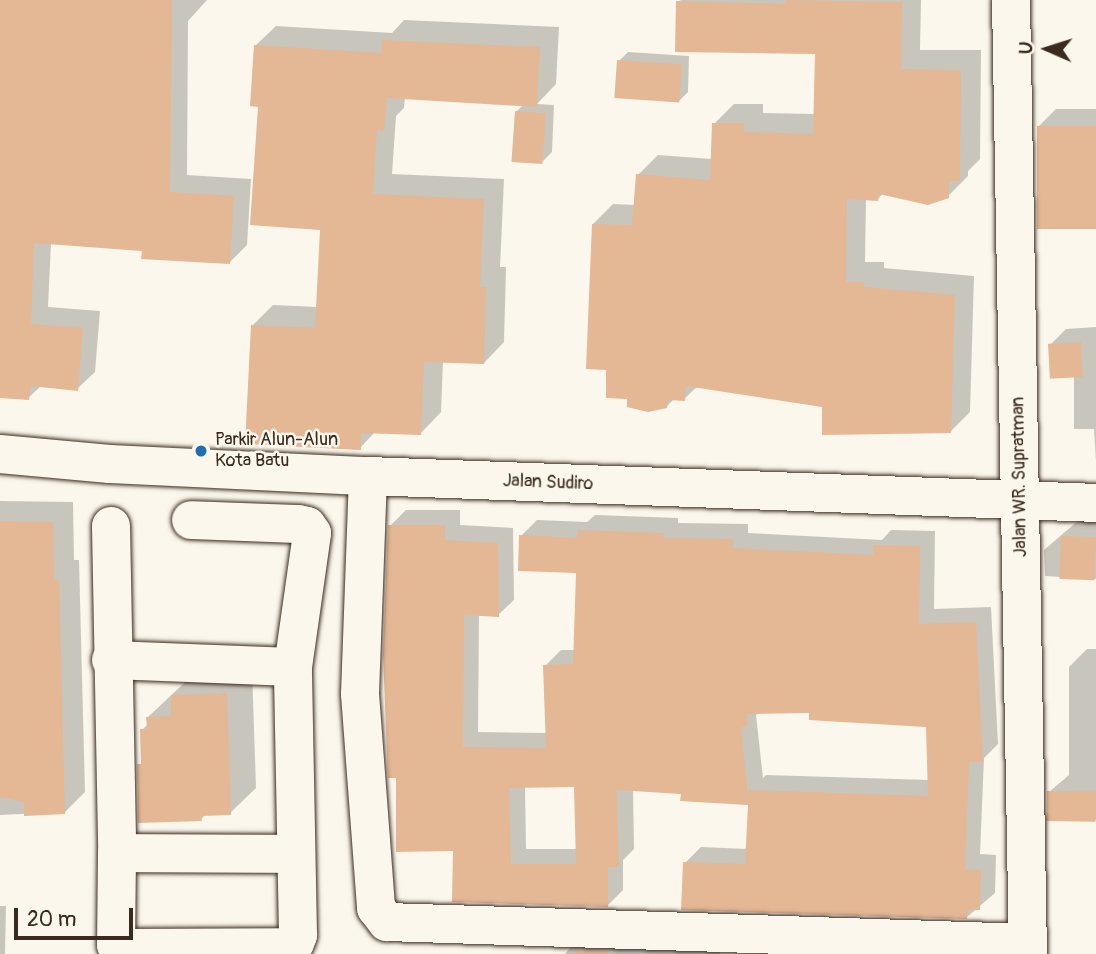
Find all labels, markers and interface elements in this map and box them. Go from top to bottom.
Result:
north arrow [1012,14,1082,84]
text: U [1014,41,1038,55]
street label: Jalan WR. Supratman [1008,397,1032,557]
place label: Parkir Alun-Alun Kota Batu [215,430,338,472]
marker: Parkir Alun-Alun Kota Batu [193,443,209,459]
street label: Jalan Sudiro [502,471,594,495]
scale bar [18,894,136,938]
text: 20 m [27,906,76,933]

